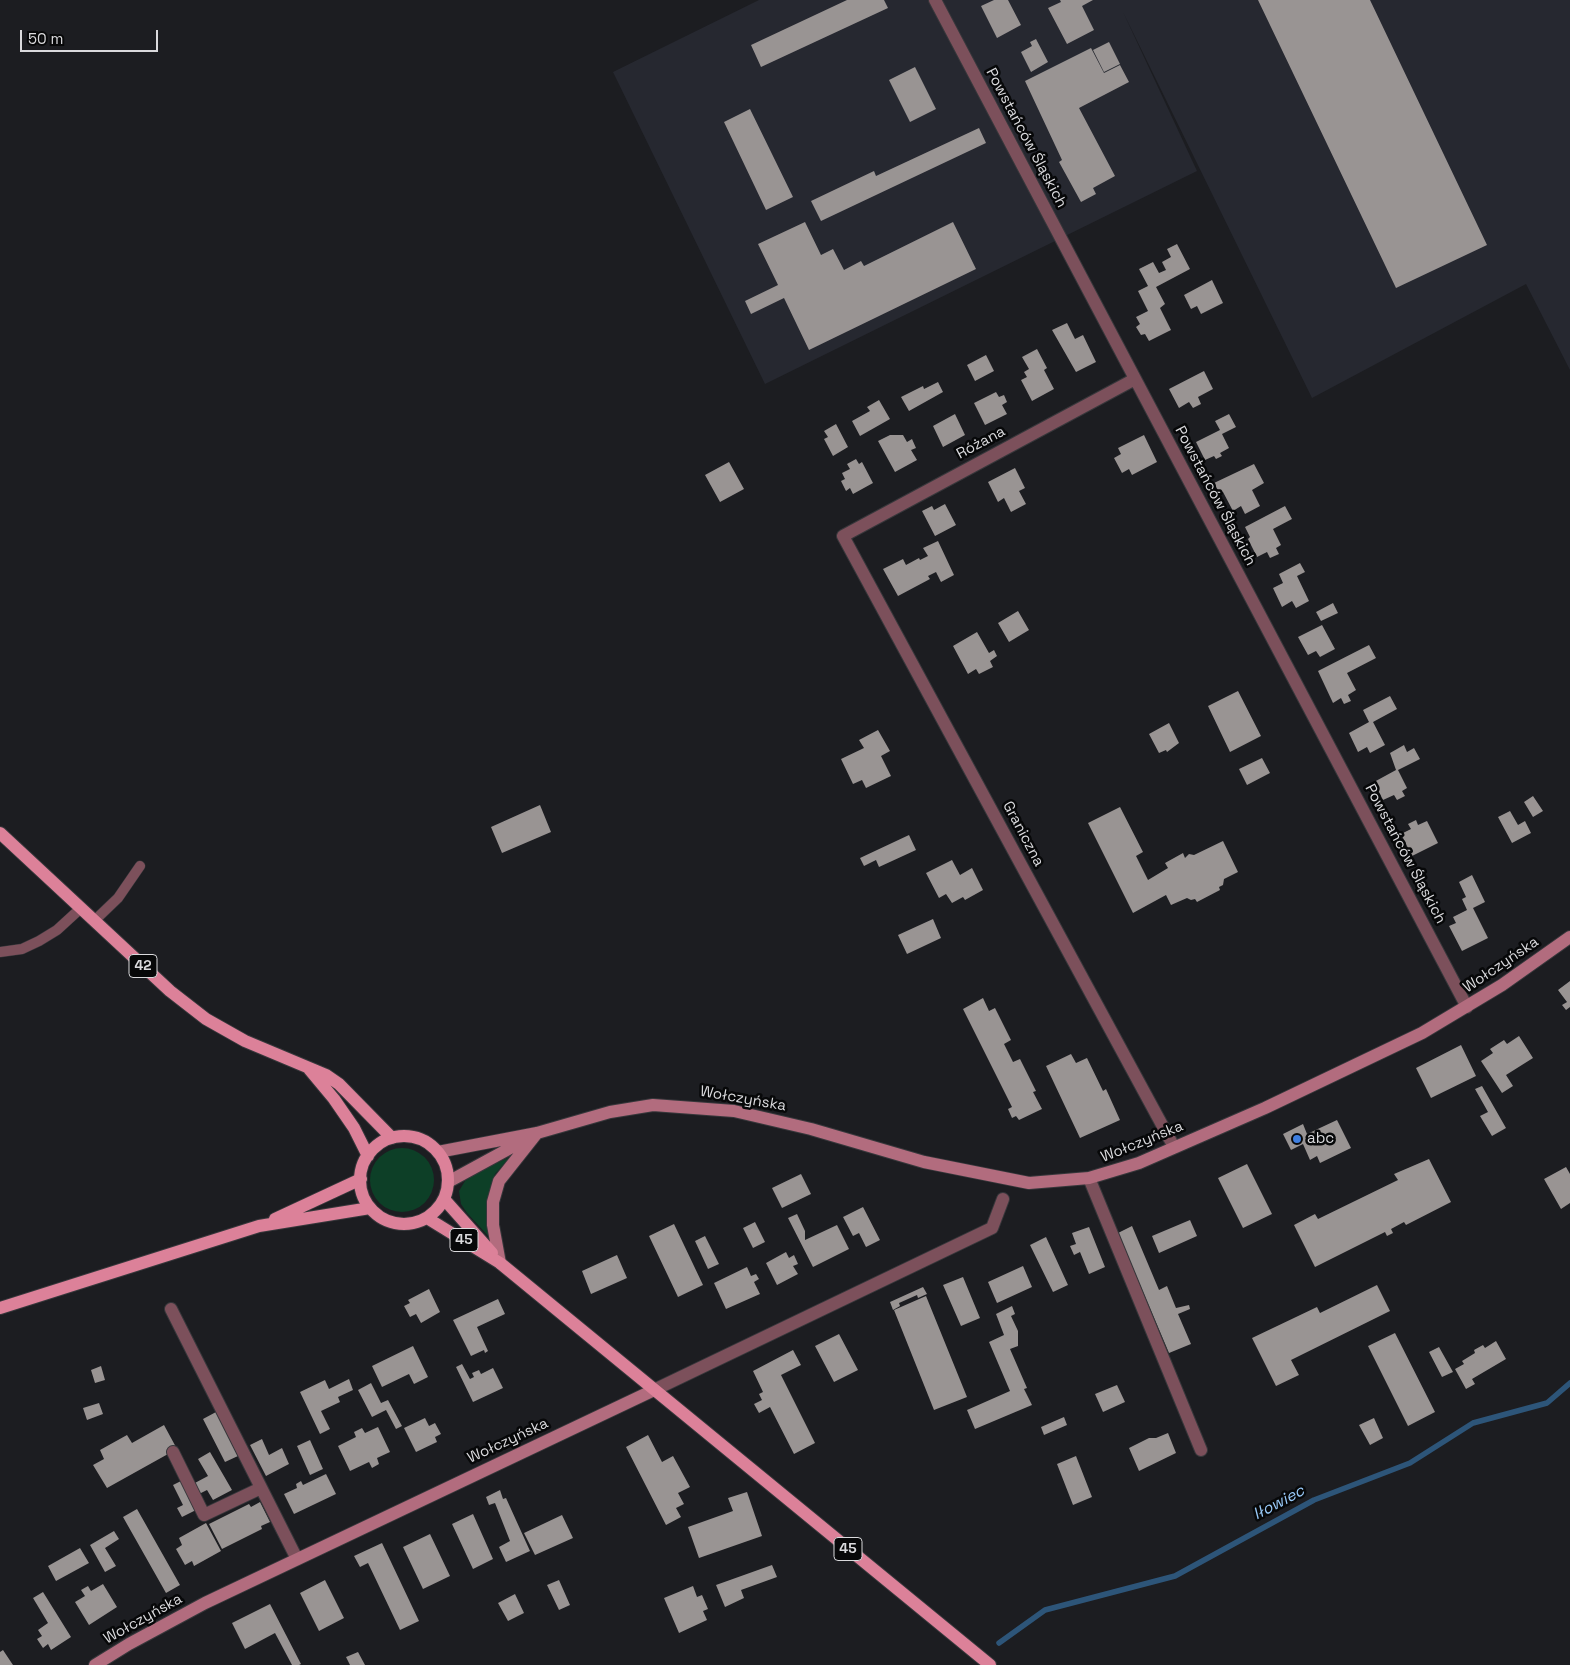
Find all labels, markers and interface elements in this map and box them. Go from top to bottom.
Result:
scale bar [22,20,160,52]
text: 50 m [28,29,63,48]
street label: Powstańców Śląskich [982,65,1070,211]
street label: Różana [954,423,1008,463]
street label: Powstańców Śląskich [1171,423,1259,569]
street label: Powstańców Śląskich [1361,781,1449,927]
street label: Graniczna [998,798,1048,870]
street label: Wołczyńska [1460,933,1542,997]
road number: 42 [129,954,157,978]
street label: Wołczyńska [699,1083,787,1115]
street label: Wołczyńska [1098,1117,1186,1167]
place label: abc [1307,1130,1334,1148]
marker: abc [1291,1133,1303,1145]
road number: 45 [450,1228,478,1252]
street label: Wołczyńska [465,1414,551,1468]
water label: Iłowiec [1250,1482,1308,1524]
road number: 45 [834,1538,862,1560]
street label: Wołczyńska [101,1590,185,1648]

